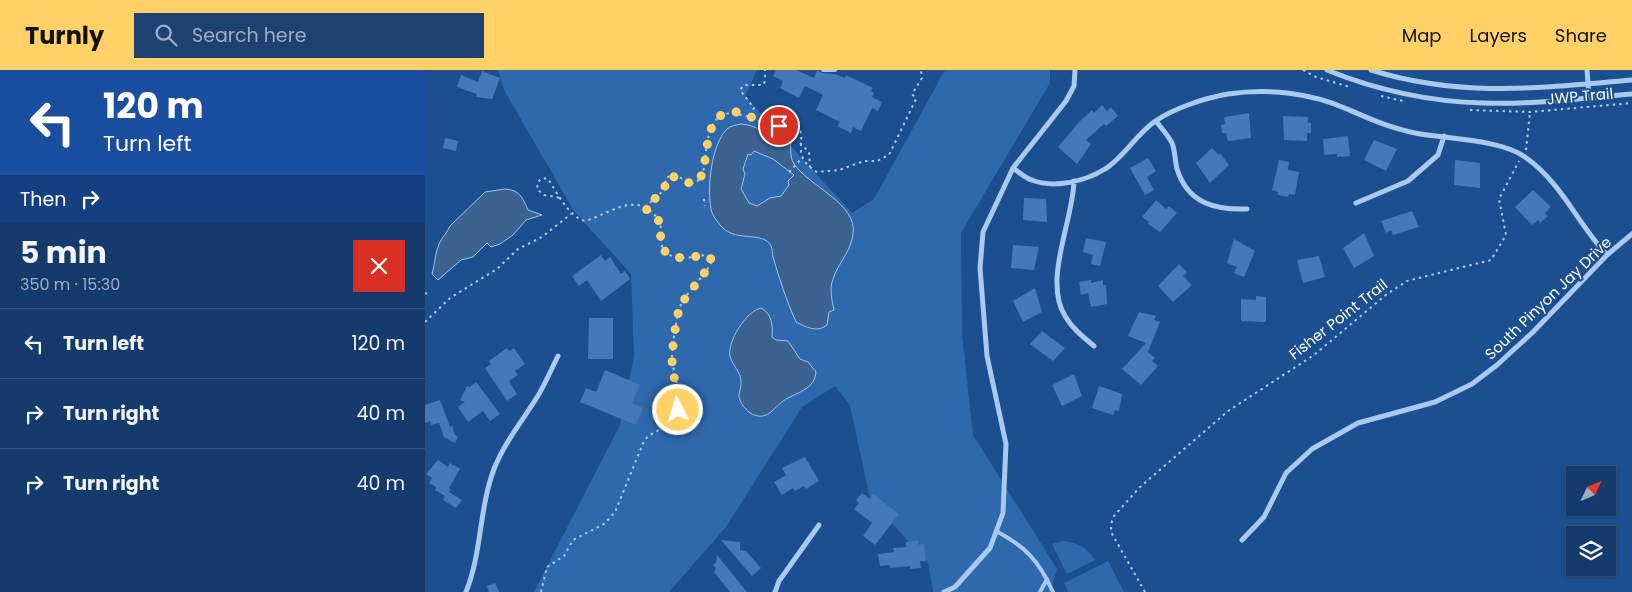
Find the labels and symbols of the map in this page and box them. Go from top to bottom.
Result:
street label: JWP Trail [1546,83,1614,109]
pin [758,105,800,147]
street label: South Pinyon Jay Drive [1480,232,1616,364]
street label: Fisher Point Trail [1284,274,1392,364]
position arrow [651,383,703,435]
north arrow [1566,466,1616,516]

